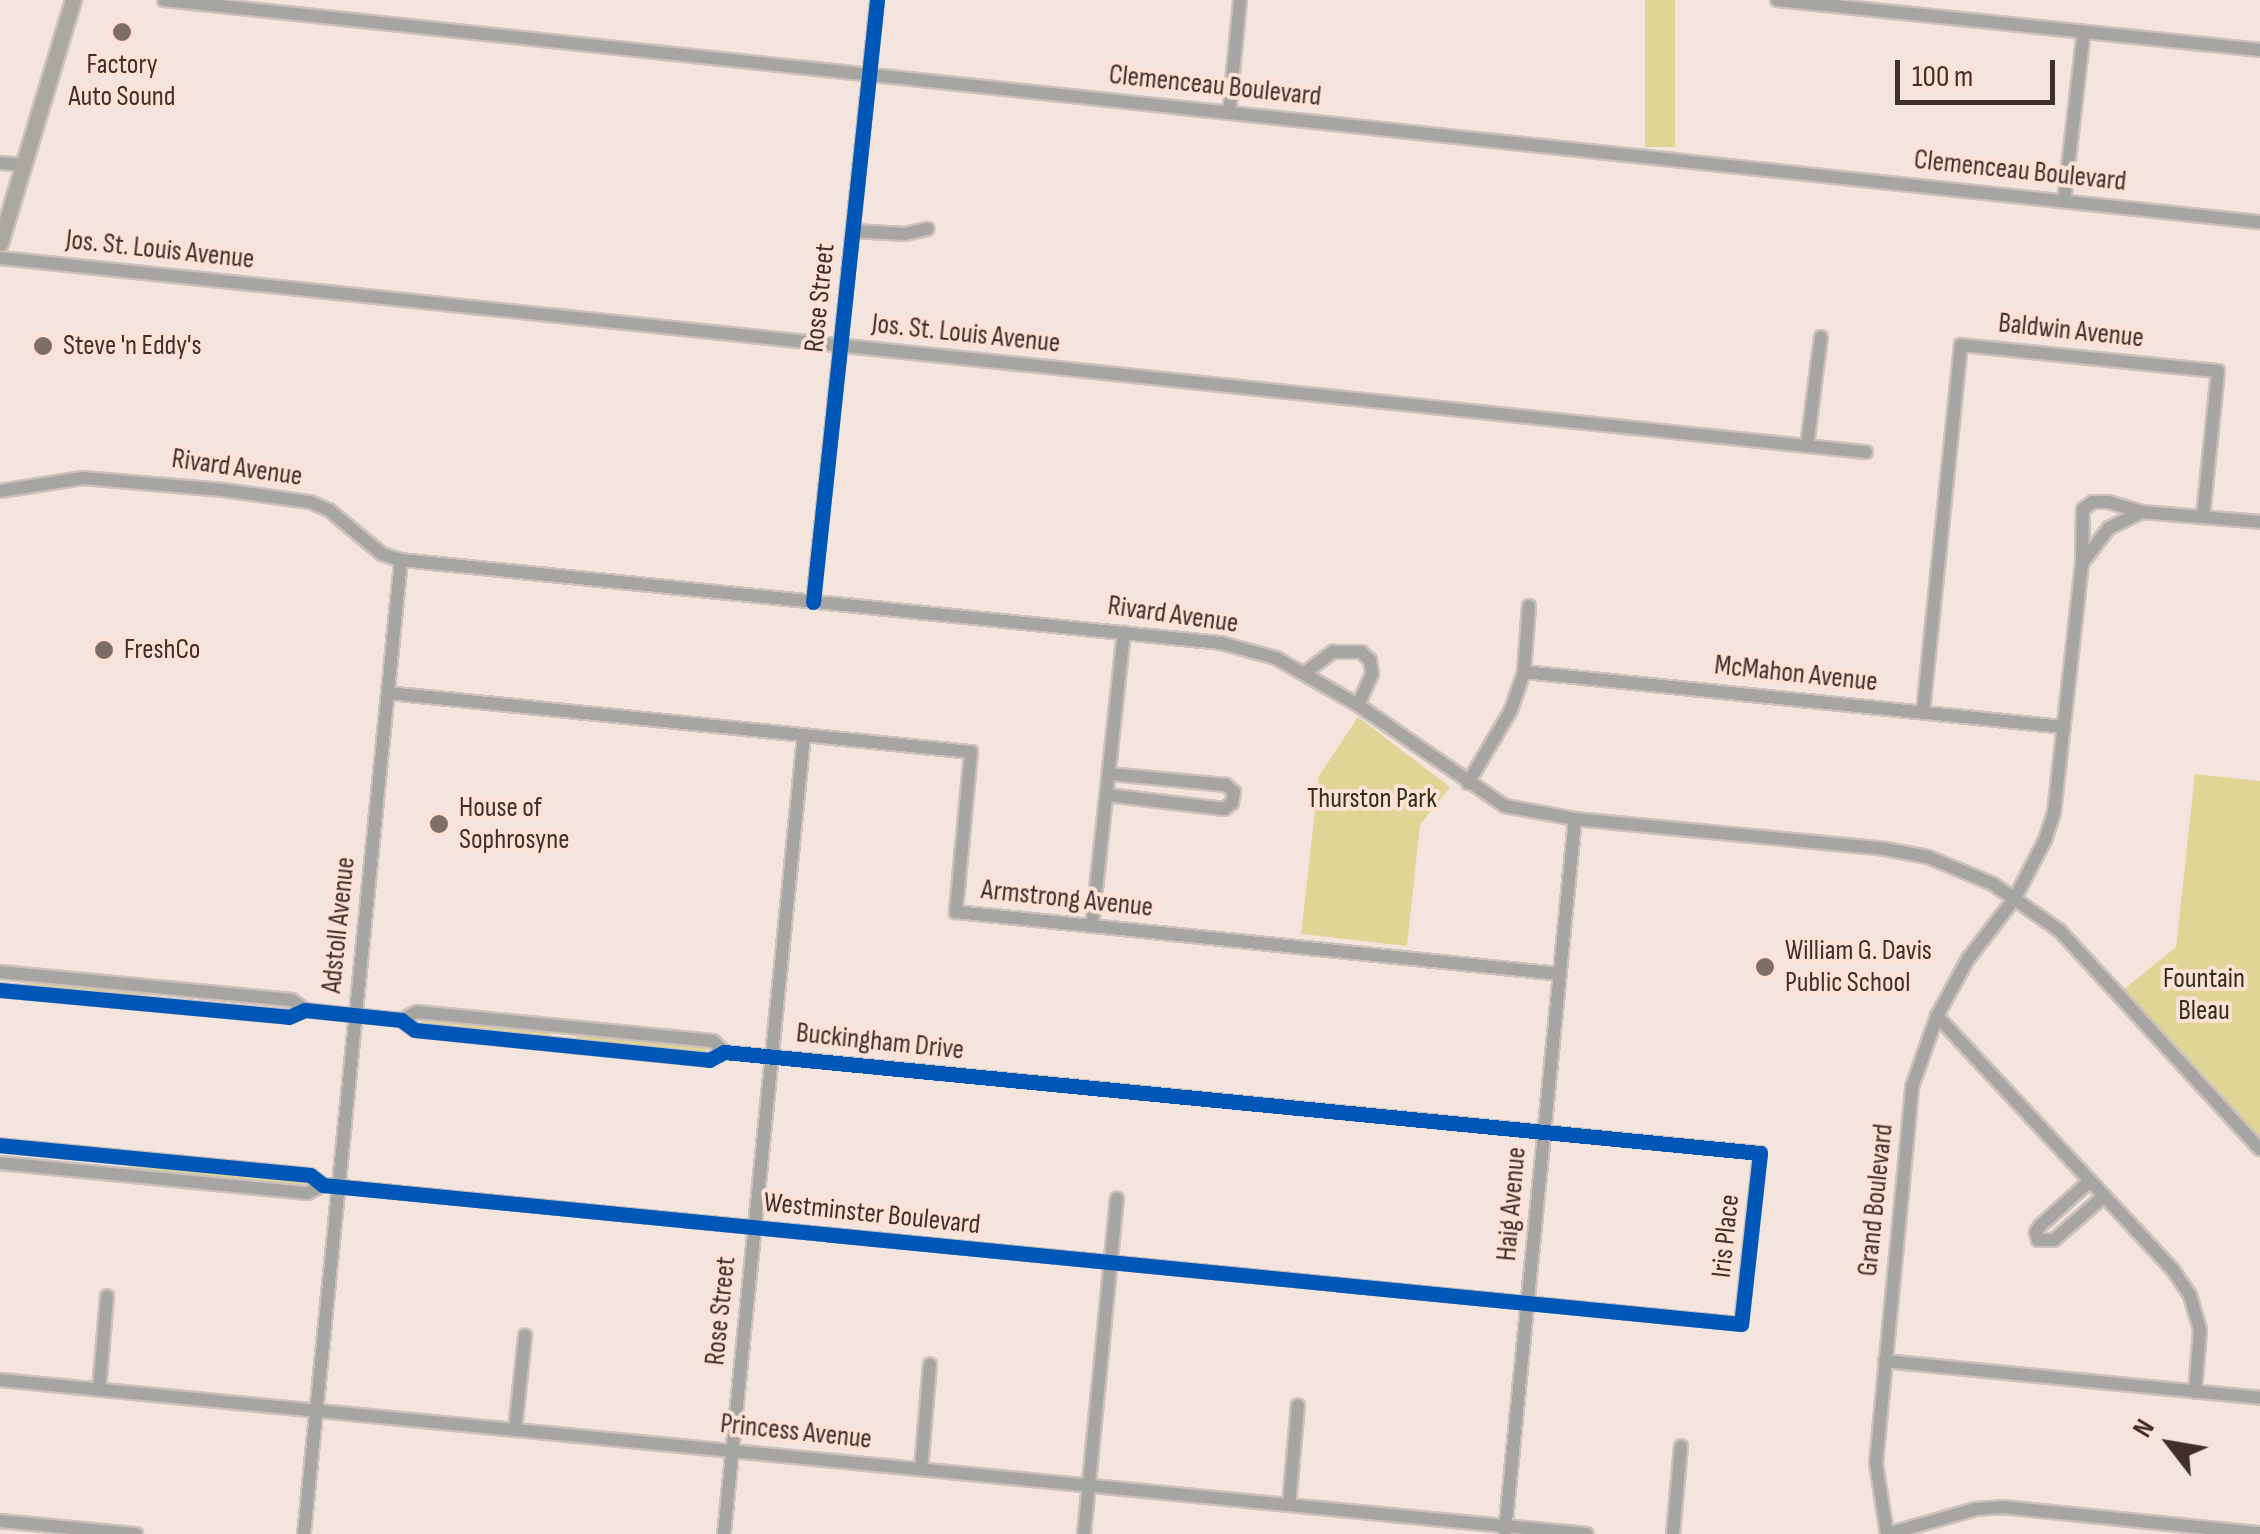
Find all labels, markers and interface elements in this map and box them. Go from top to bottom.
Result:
marker: Factory Auto Sound [111,21,133,43]
scale bar [1900,40,2060,102]
place label: Factory Auto Sound [68,48,176,114]
street label: Clemenceau Boulevard [1107,58,1323,114]
text: 100 m [1912,59,1973,95]
street label: Clemenceau Boulevard [1912,143,2128,199]
street label: Jos. St. Louis Avenue [64,223,256,277]
street label: Rose Street [798,242,842,354]
street label: Jos. St. Louis Avenue [870,307,1062,361]
street label: Baldwin Avenue [1997,307,2145,355]
place label: Steve 'n Eddy's [63,329,201,363]
marker: Steve 'n Eddy's [32,335,54,357]
street label: Rivard Avenue [170,442,304,494]
street label: Rivard Avenue [1106,589,1240,641]
place label: FreshCo [124,633,200,667]
marker: FreshCo [93,639,115,661]
street label: McMahon Avenue [1713,649,1879,699]
park label: Thurston Park [1307,782,1437,816]
place label: House of Sophrosyne [459,791,569,857]
marker: House of Sophrosyne [428,813,450,835]
street label: Adstoll Avenue [315,855,363,995]
street label: Armstrong Avenue [980,873,1154,925]
place label: William G. Davis Public School [1785,934,1932,1000]
marker: William G. Davis Public School [1754,956,1776,978]
park label: Fountain Bleau [2163,962,2245,1028]
street label: Buckingham Drive [794,1016,966,1068]
street label: Grand Boulevard [1851,1122,1901,1278]
street label: Haig Avenue [1490,1146,1534,1262]
street label: Westminster Boulevard [762,1186,982,1242]
street label: Iris Place [1705,1193,1747,1279]
street label: Rose Street [699,1255,743,1367]
north arrow [2120,1394,2220,1494]
street label: Princess Avenue [719,1407,873,1457]
text: N [2126,1413,2162,1443]

